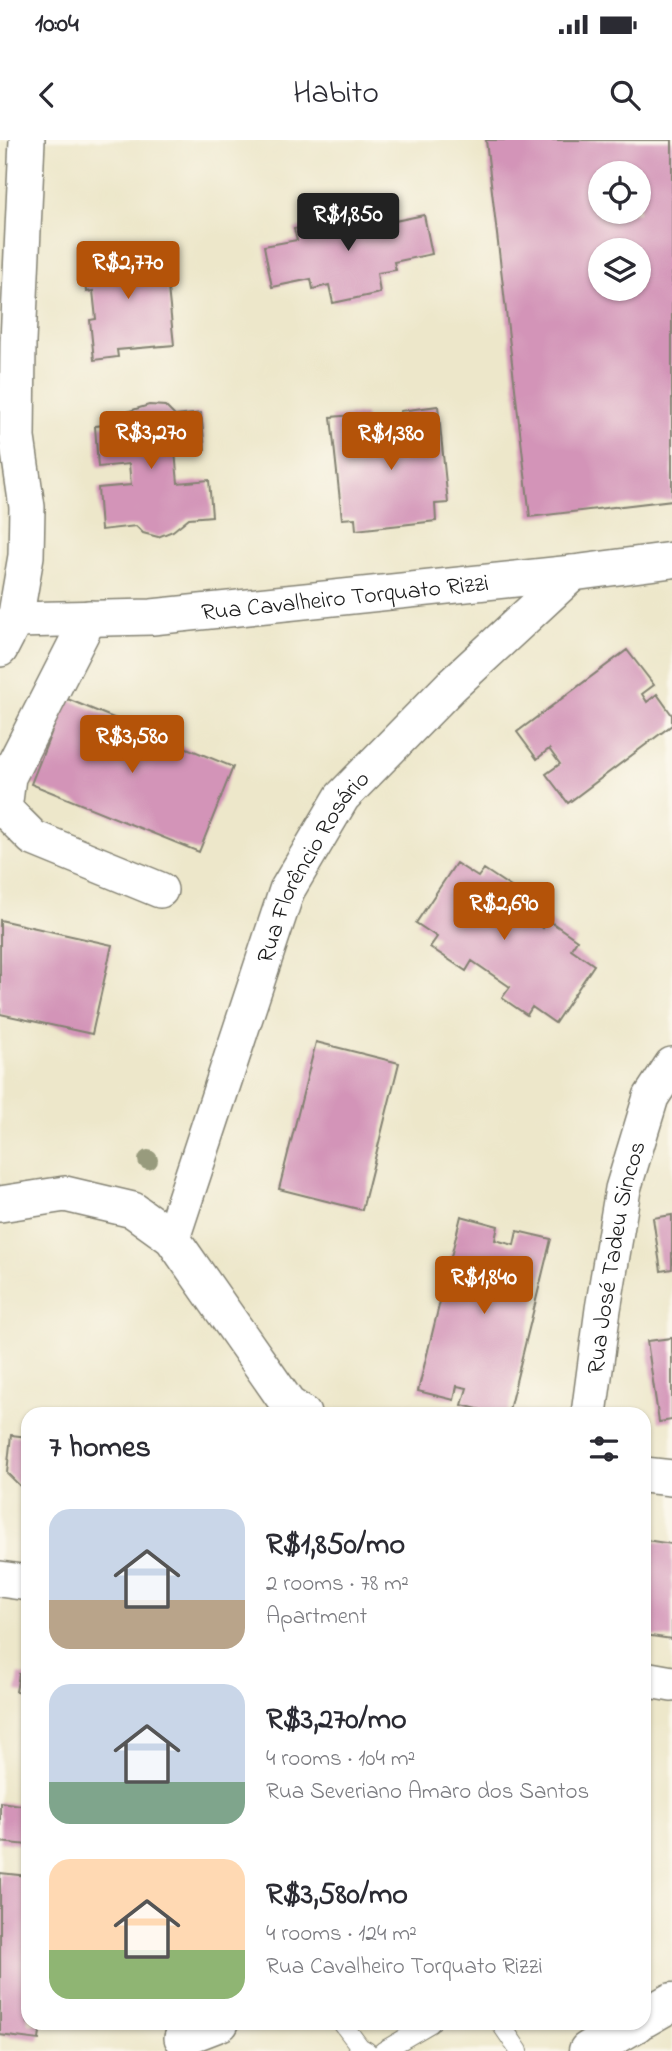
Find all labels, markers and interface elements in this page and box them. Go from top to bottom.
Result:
text: 10:04 [35,6,79,44]
text: Habito [293,71,379,118]
icon: back [28,76,66,114]
icon: search [606,76,644,114]
map controls [588,161,651,301]
button: locate [588,161,651,224]
pin: R$1,850 [283,194,413,253]
text: R$1,850 [313,199,383,232]
button: layers [588,238,651,301]
pin: R$2,770 [63,242,193,301]
text: R$2,770 [93,247,163,280]
pin: R$3,270 [86,412,216,471]
pin: R$1,380 [326,412,456,472]
text: R$3,270 [116,417,186,450]
text: R$1,380 [358,418,424,451]
street label: Rua Cavalheiro Torquato Rizzi [200,567,491,632]
pin: R$3,580 [67,716,197,775]
text: R$3,580 [96,721,168,754]
street label: Rua Florêncio Rosário [249,763,379,968]
pin: R$2,690 [439,882,569,942]
text: R$2,690 [470,888,539,921]
street label: Rua José Tadeu Sincos [580,1137,657,1376]
pin: R$1,840 [419,1256,549,1316]
text: R$1,840 [451,1262,517,1295]
text: 7 homes [49,1427,151,1471]
icon: filters [585,1430,623,1468]
text: R$1,850/mo [266,1524,405,1568]
icon: home [105,1537,189,1621]
text: 2 rooms · 78 m² [266,1568,409,1601]
text: Apartment [266,1601,367,1634]
text: R$3,270/mo [266,1699,407,1743]
icon: home [105,1712,189,1796]
text: 4 rooms · 104 m² [266,1743,415,1776]
text: Rua Severiano Amaro dos Santos [266,1776,589,1809]
text: R$3,580/mo [266,1874,408,1918]
icon: home [105,1887,189,1971]
text: 4 rooms · 124 m² [266,1918,417,1951]
text: Rua Cavalheiro Torquato Rizzi [266,1951,543,1984]

